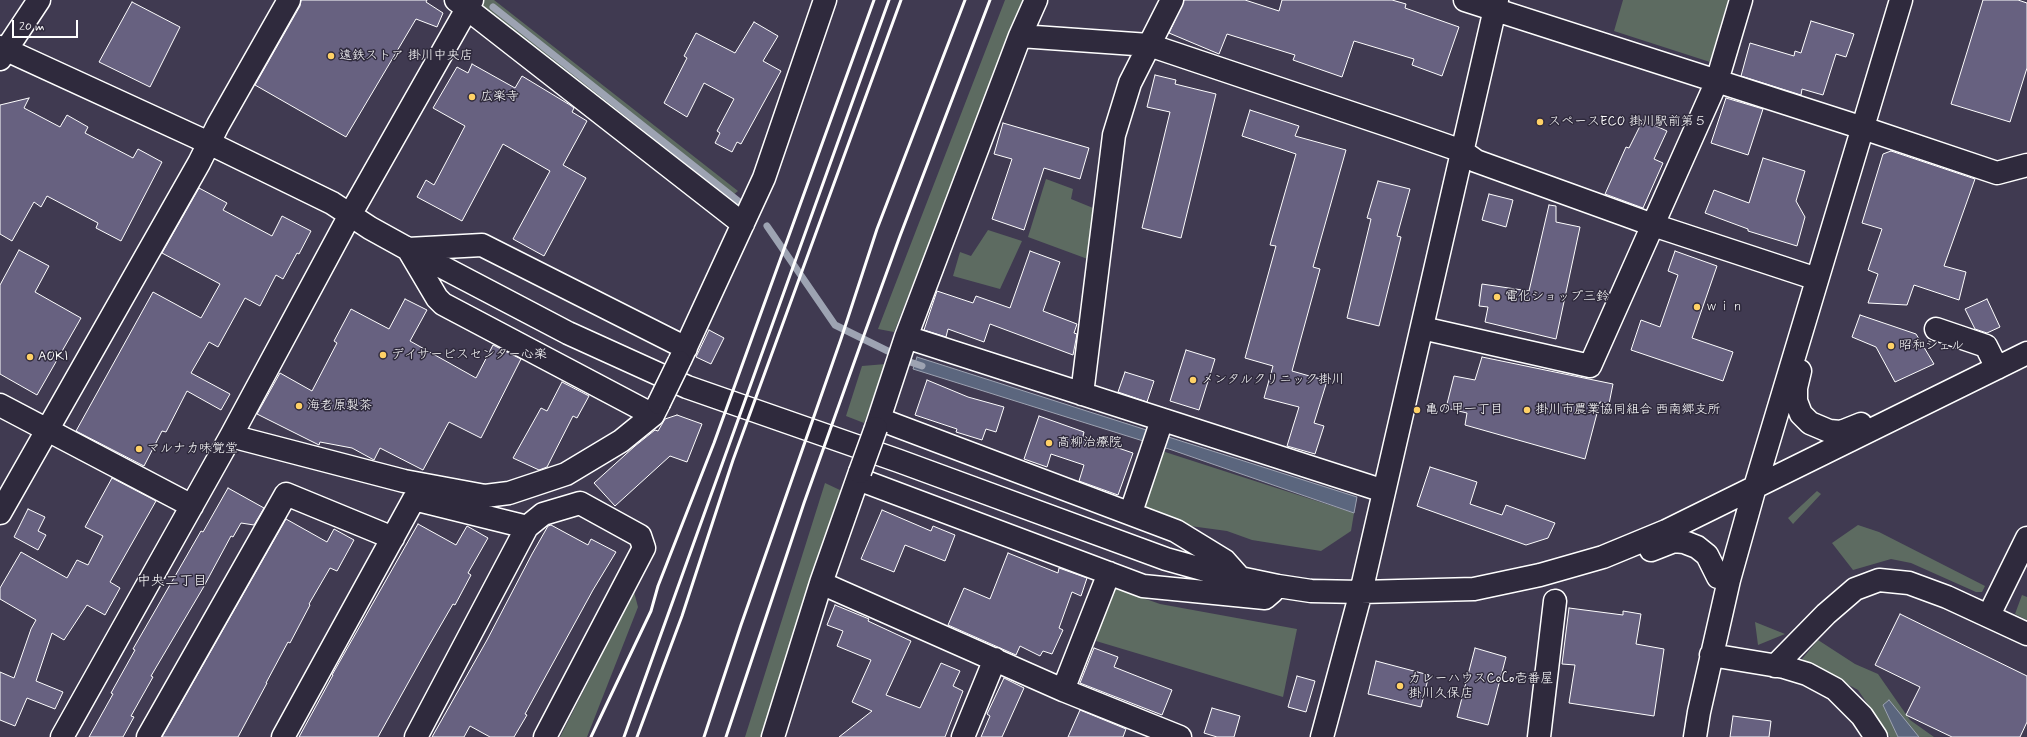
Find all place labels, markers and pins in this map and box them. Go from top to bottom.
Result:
place label: 遠鉄ストア 掛川中央店 [339,48,473,64]
marker: 遠鉄ストア 掛川中央店 [326,51,336,61]
place label: 広楽寺 [480,89,519,105]
marker: 広楽寺 [467,92,477,102]
place label: スペースECO 掛川駅前第５ [1548,114,1707,130]
marker: スペースECO 掛川駅前第５ [1535,117,1545,127]
place label: 電化ショップ三鈴 [1505,289,1609,305]
marker: 電化ショップ三鈴 [1492,292,1502,302]
place label: ｗｉｎ [1705,299,1744,315]
marker: ｗｉｎ [1692,302,1702,312]
place label: 昭和シェル [1899,338,1964,354]
marker: 昭和シェル [1886,341,1896,351]
place label: デイサービスセンター心楽 [391,347,547,363]
place label: AOKI [38,349,68,365]
marker: デイサービスセンター心楽 [378,350,388,360]
marker: AOKI [25,352,35,362]
place label: メンタルクリニック掛川 [1201,372,1344,388]
marker: メンタルクリニック掛川 [1188,375,1198,385]
place label: 海老原製茶 [307,398,372,414]
marker: 海老原製茶 [294,401,304,411]
place label: 亀の甲一丁目 [1425,402,1503,418]
place label: 掛川市農業協同組合 西南郷支所 [1535,402,1721,418]
marker: 亀の甲一丁目 [1412,405,1422,415]
marker: 掛川市農業協同組合 西南郷支所 [1522,405,1532,415]
place label: 高柳治療院 [1057,435,1122,451]
marker: 高柳治療院 [1044,438,1054,448]
place label: マルナカ味覚堂 [147,441,238,457]
marker: マルナカ味覚堂 [134,444,144,454]
place label: カレーハウスCoCo壱番屋 掛川久保店 [1408,671,1553,702]
marker: カレーハウスCoCo壱番屋 掛川久保店 [1395,681,1405,691]

